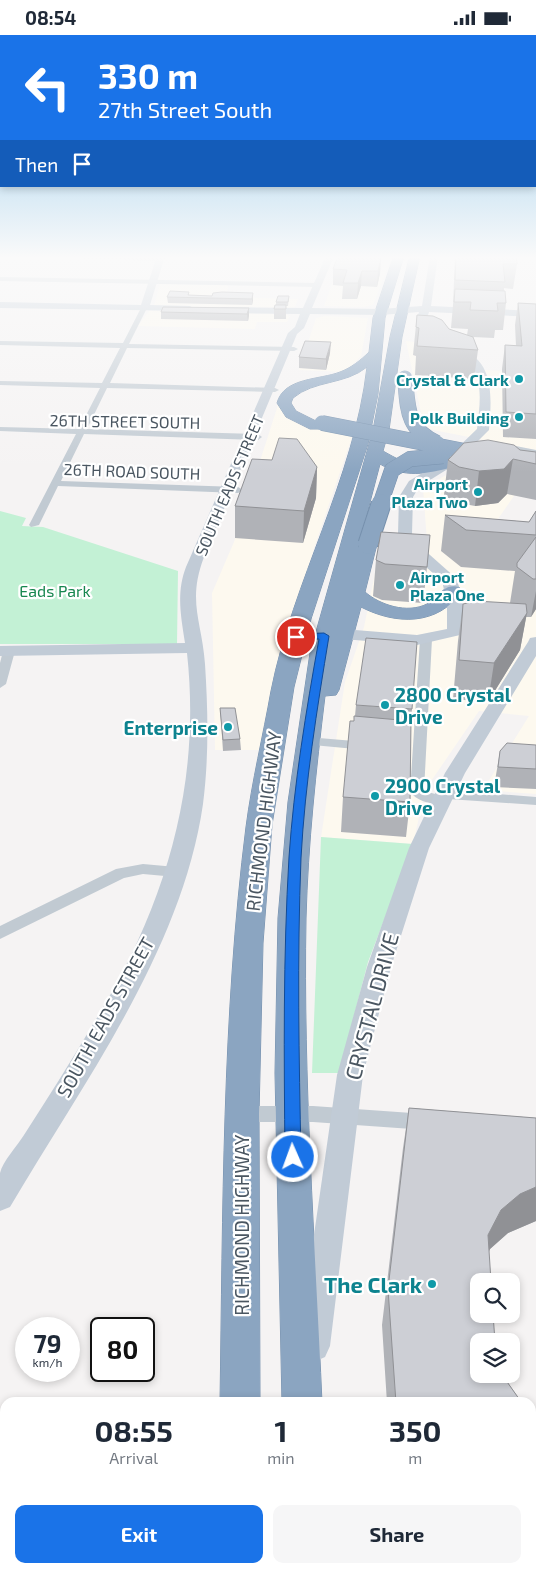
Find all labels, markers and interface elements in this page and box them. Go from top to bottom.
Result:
text: 08:54 [25,6,76,29]
text: 330 m [98,54,198,96]
icon: left [15,55,80,120]
text: 27th Street South [98,96,272,122]
icon: arrive [68,150,96,178]
text: Then [15,153,58,176]
place label: Crystal & Clark [396,370,509,390]
marker: Crystal & Clark [513,373,525,385]
place label: Polk Building [410,408,510,427]
street label: 26TH STREET SOUTH [50,410,200,432]
marker: Polk Building [513,411,525,423]
street label: SOUTH EADS STREET [191,412,267,558]
street label: 26TH ROAD SOUTH [63,459,201,483]
place label: Airport Plaza Two [391,474,468,511]
marker: Airport Plaza Two [472,486,484,498]
place label: Airport Plaza One [410,567,485,604]
marker: Airport Plaza One [394,579,406,591]
park label: Eads Park [19,581,91,600]
pin [275,616,317,658]
icon: arrive [282,623,310,651]
place label: 2800 Crystal Drive [395,683,512,728]
marker: 2800 Crystal Drive [379,699,391,711]
place label: Enterprise [123,716,218,739]
marker: Enterprise [222,721,234,733]
street label: RICHMOND HIGHWAY [241,729,285,912]
place label: 2900 Crystal Drive [385,774,501,819]
marker: 2900 Crystal Drive [369,790,381,802]
street label: CRYSTAL DRIVE [339,930,403,1082]
street label: SOUTH EADS STREET [51,933,159,1101]
position arrow [266,1130,318,1182]
street label: RICHMOND HIGHWAY [230,1134,253,1316]
place label: The Clark [324,1271,423,1297]
map controls [470,1273,520,1383]
button: search [470,1273,520,1323]
marker: The Clark [426,1278,438,1290]
speed limit sign: 80 [90,1317,155,1382]
text: 79 [34,1328,61,1358]
button: layers [470,1333,520,1383]
text: km/h [33,1355,62,1369]
text: 08:55 [94,1412,173,1448]
text: 1 [274,1412,287,1448]
text: 350 [389,1412,442,1448]
text: Arrival [109,1448,158,1467]
text: min [267,1448,295,1467]
text: m [408,1448,422,1467]
button: Exit [15,1505,263,1563]
button: Share [273,1505,521,1563]

